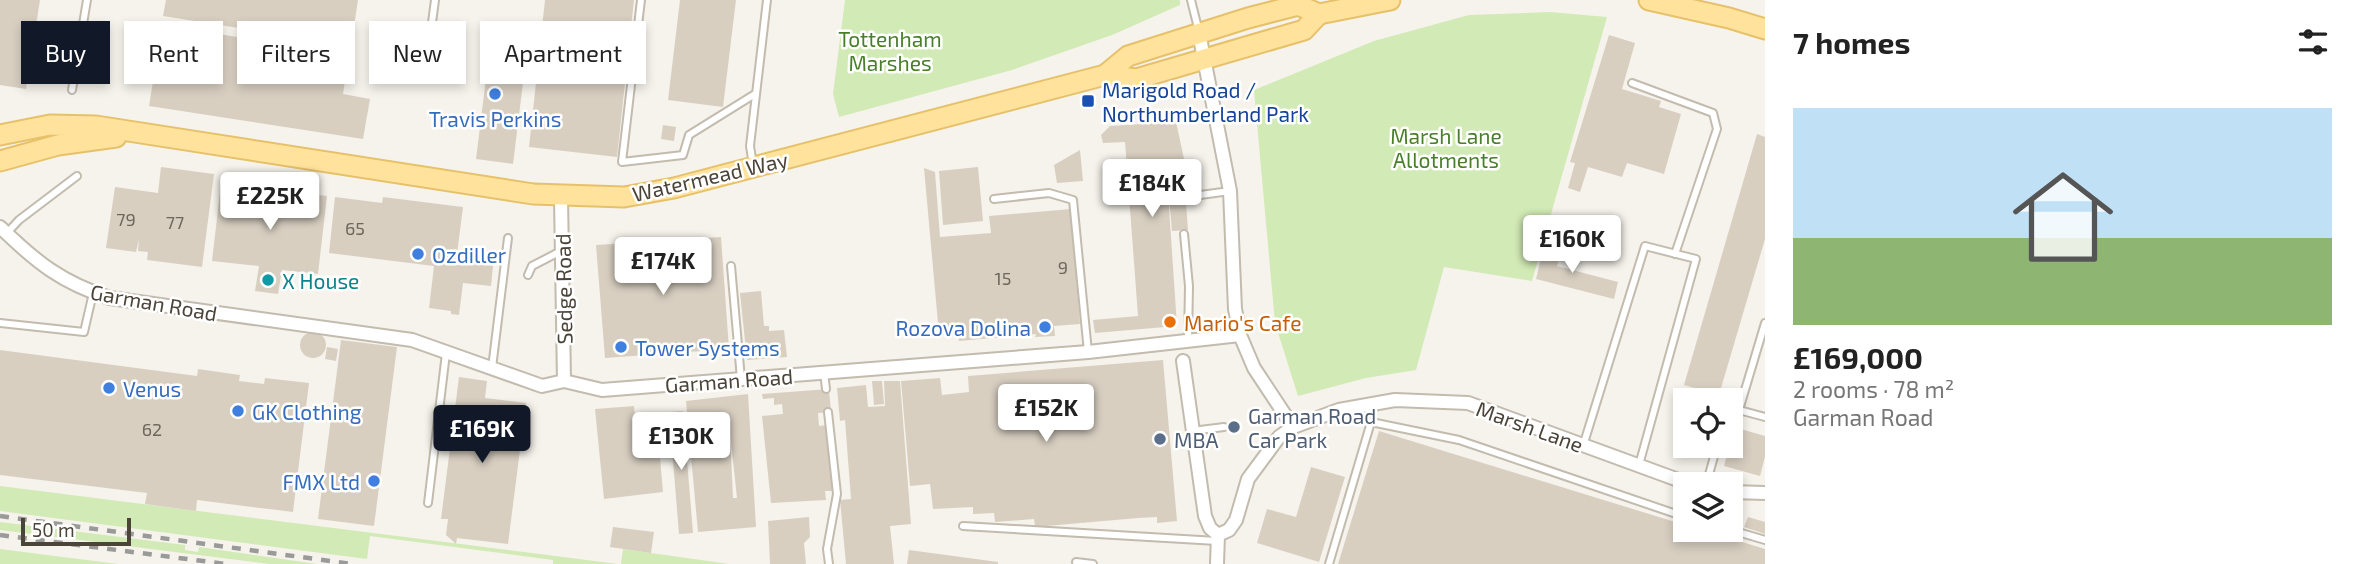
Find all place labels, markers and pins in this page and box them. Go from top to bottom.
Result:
place label: Marigold Road / Northumberland Park [1102,77,1309,126]
marker: Travis Perkins [487,86,503,102]
marker: Marigold Road / Northumberland Park [1080,93,1096,109]
place label: Travis Perkins [429,106,561,131]
pin: £184K [1103,160,1201,219]
pin: £225K [221,173,319,232]
pin: £160K [1523,216,1621,275]
pin: £174K [614,238,712,297]
place label: Ozdiller [432,242,507,267]
marker: Ozdiller [410,246,426,262]
place label: X House [282,268,359,293]
marker: X House [260,272,276,288]
place label: Mario's Cafe [1184,310,1301,335]
marker: Mario's Cafe [1162,314,1178,330]
place label: Rozova Dolina [895,315,1031,340]
marker: Rozova Dolina [1037,319,1053,335]
place label: Tower Systems [635,335,780,360]
marker: Tower Systems [613,339,629,355]
place label: Venus [123,376,181,401]
marker: Venus [101,380,117,396]
pin: £152K [997,384,1095,444]
place label: GK Clothing [252,399,362,424]
marker: GK Clothing [230,403,246,419]
place label: Garman Road Car Park [1248,403,1376,452]
pin: £169K [433,406,531,465]
pin: £130K [632,412,730,472]
marker: Garman Road Car Park [1226,419,1242,435]
place label: MBA [1174,427,1219,452]
marker: MBA [1152,431,1168,447]
place label: FMX Ltd [283,469,360,494]
marker: FMX Ltd [366,473,382,489]

